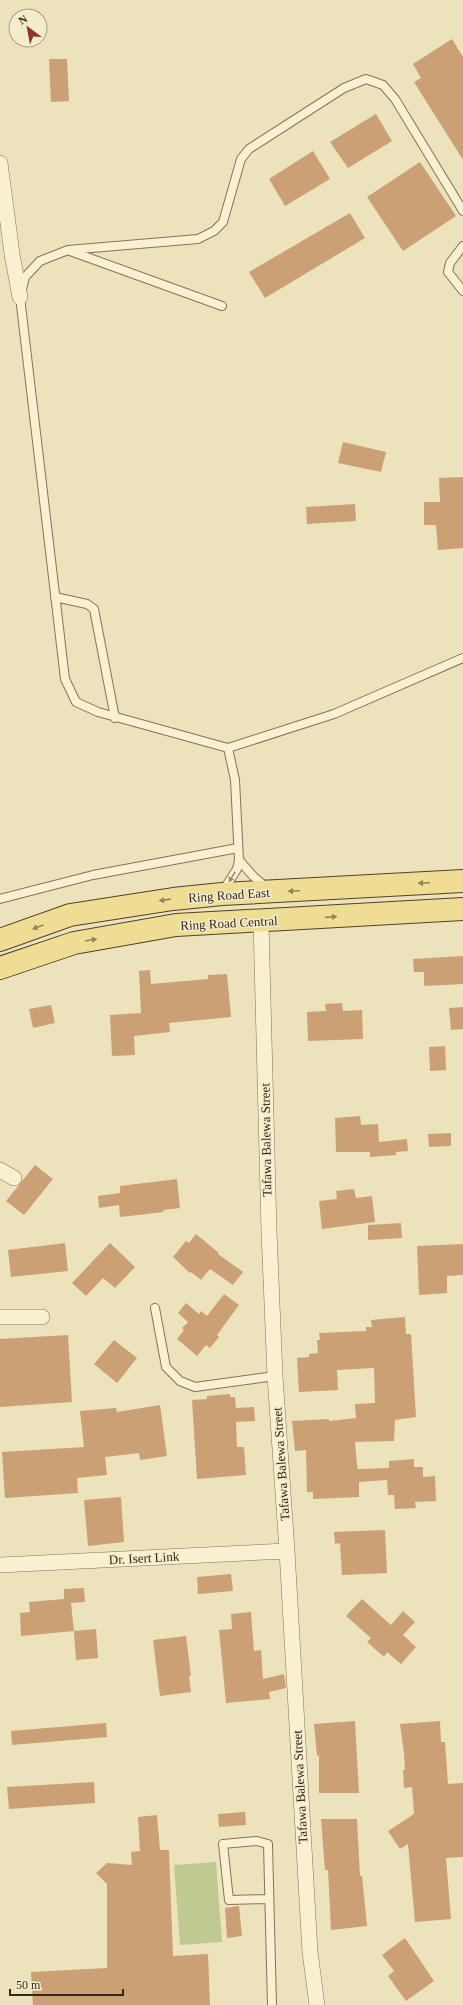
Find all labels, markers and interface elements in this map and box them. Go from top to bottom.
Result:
north arrow [8,8,48,48]
text: N [16,12,29,27]
one-way arrow [228,871,235,883]
one-way arrow [418,880,430,887]
street label: Ring Road East [188,885,271,905]
one-way arrow [288,887,300,894]
one-way arrow [159,897,171,903]
street label: Ring Road Central [180,913,278,933]
one-way arrow [325,914,337,921]
one-way arrow [32,924,44,930]
one-way arrow [85,937,97,943]
street label: Tafawa Balewa Street [258,1083,274,1197]
street label: Tafawa Balewa Street [270,1406,292,1521]
street label: Dr. Isert Link [108,1549,180,1567]
street label: Tafawa Balewa Street [290,1729,310,1844]
scale bar [10,1971,123,1997]
text: 50 m [16,1978,41,1992]

